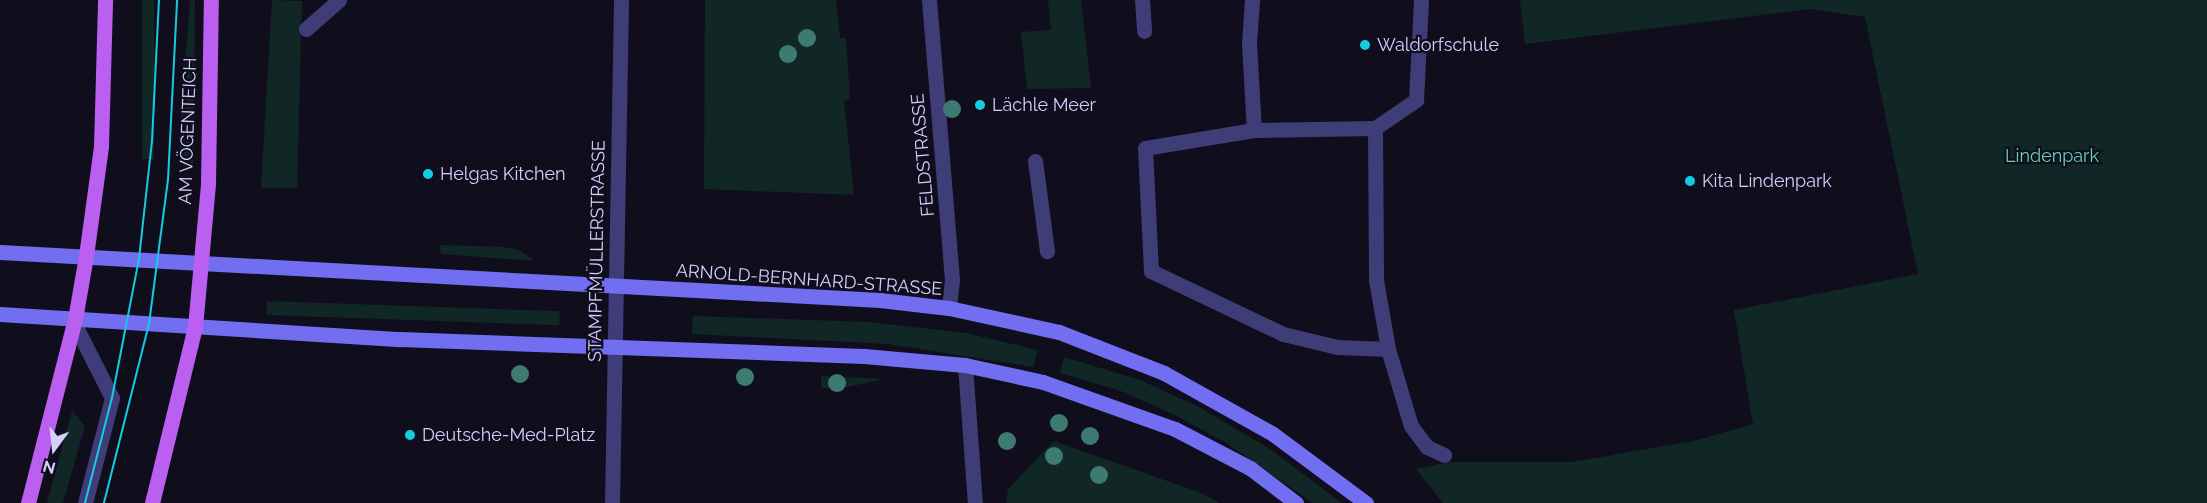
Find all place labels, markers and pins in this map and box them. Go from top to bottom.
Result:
place label: Waldorfschule [1377,34,1499,56]
marker: Waldorfschule [1358,38,1372,52]
place label: Lächle Meer [992,94,1096,116]
marker: Lächle Meer [973,98,987,112]
place label: Helgas Kitchen [440,163,566,185]
marker: Helgas Kitchen [421,167,435,181]
place label: Kita Lindenpark [1702,170,1832,192]
marker: Kita Lindenpark [1683,174,1697,188]
place label: Deutsche-Med-Platz [422,424,595,446]
marker: Deutsche-Med-Platz [403,428,417,442]

